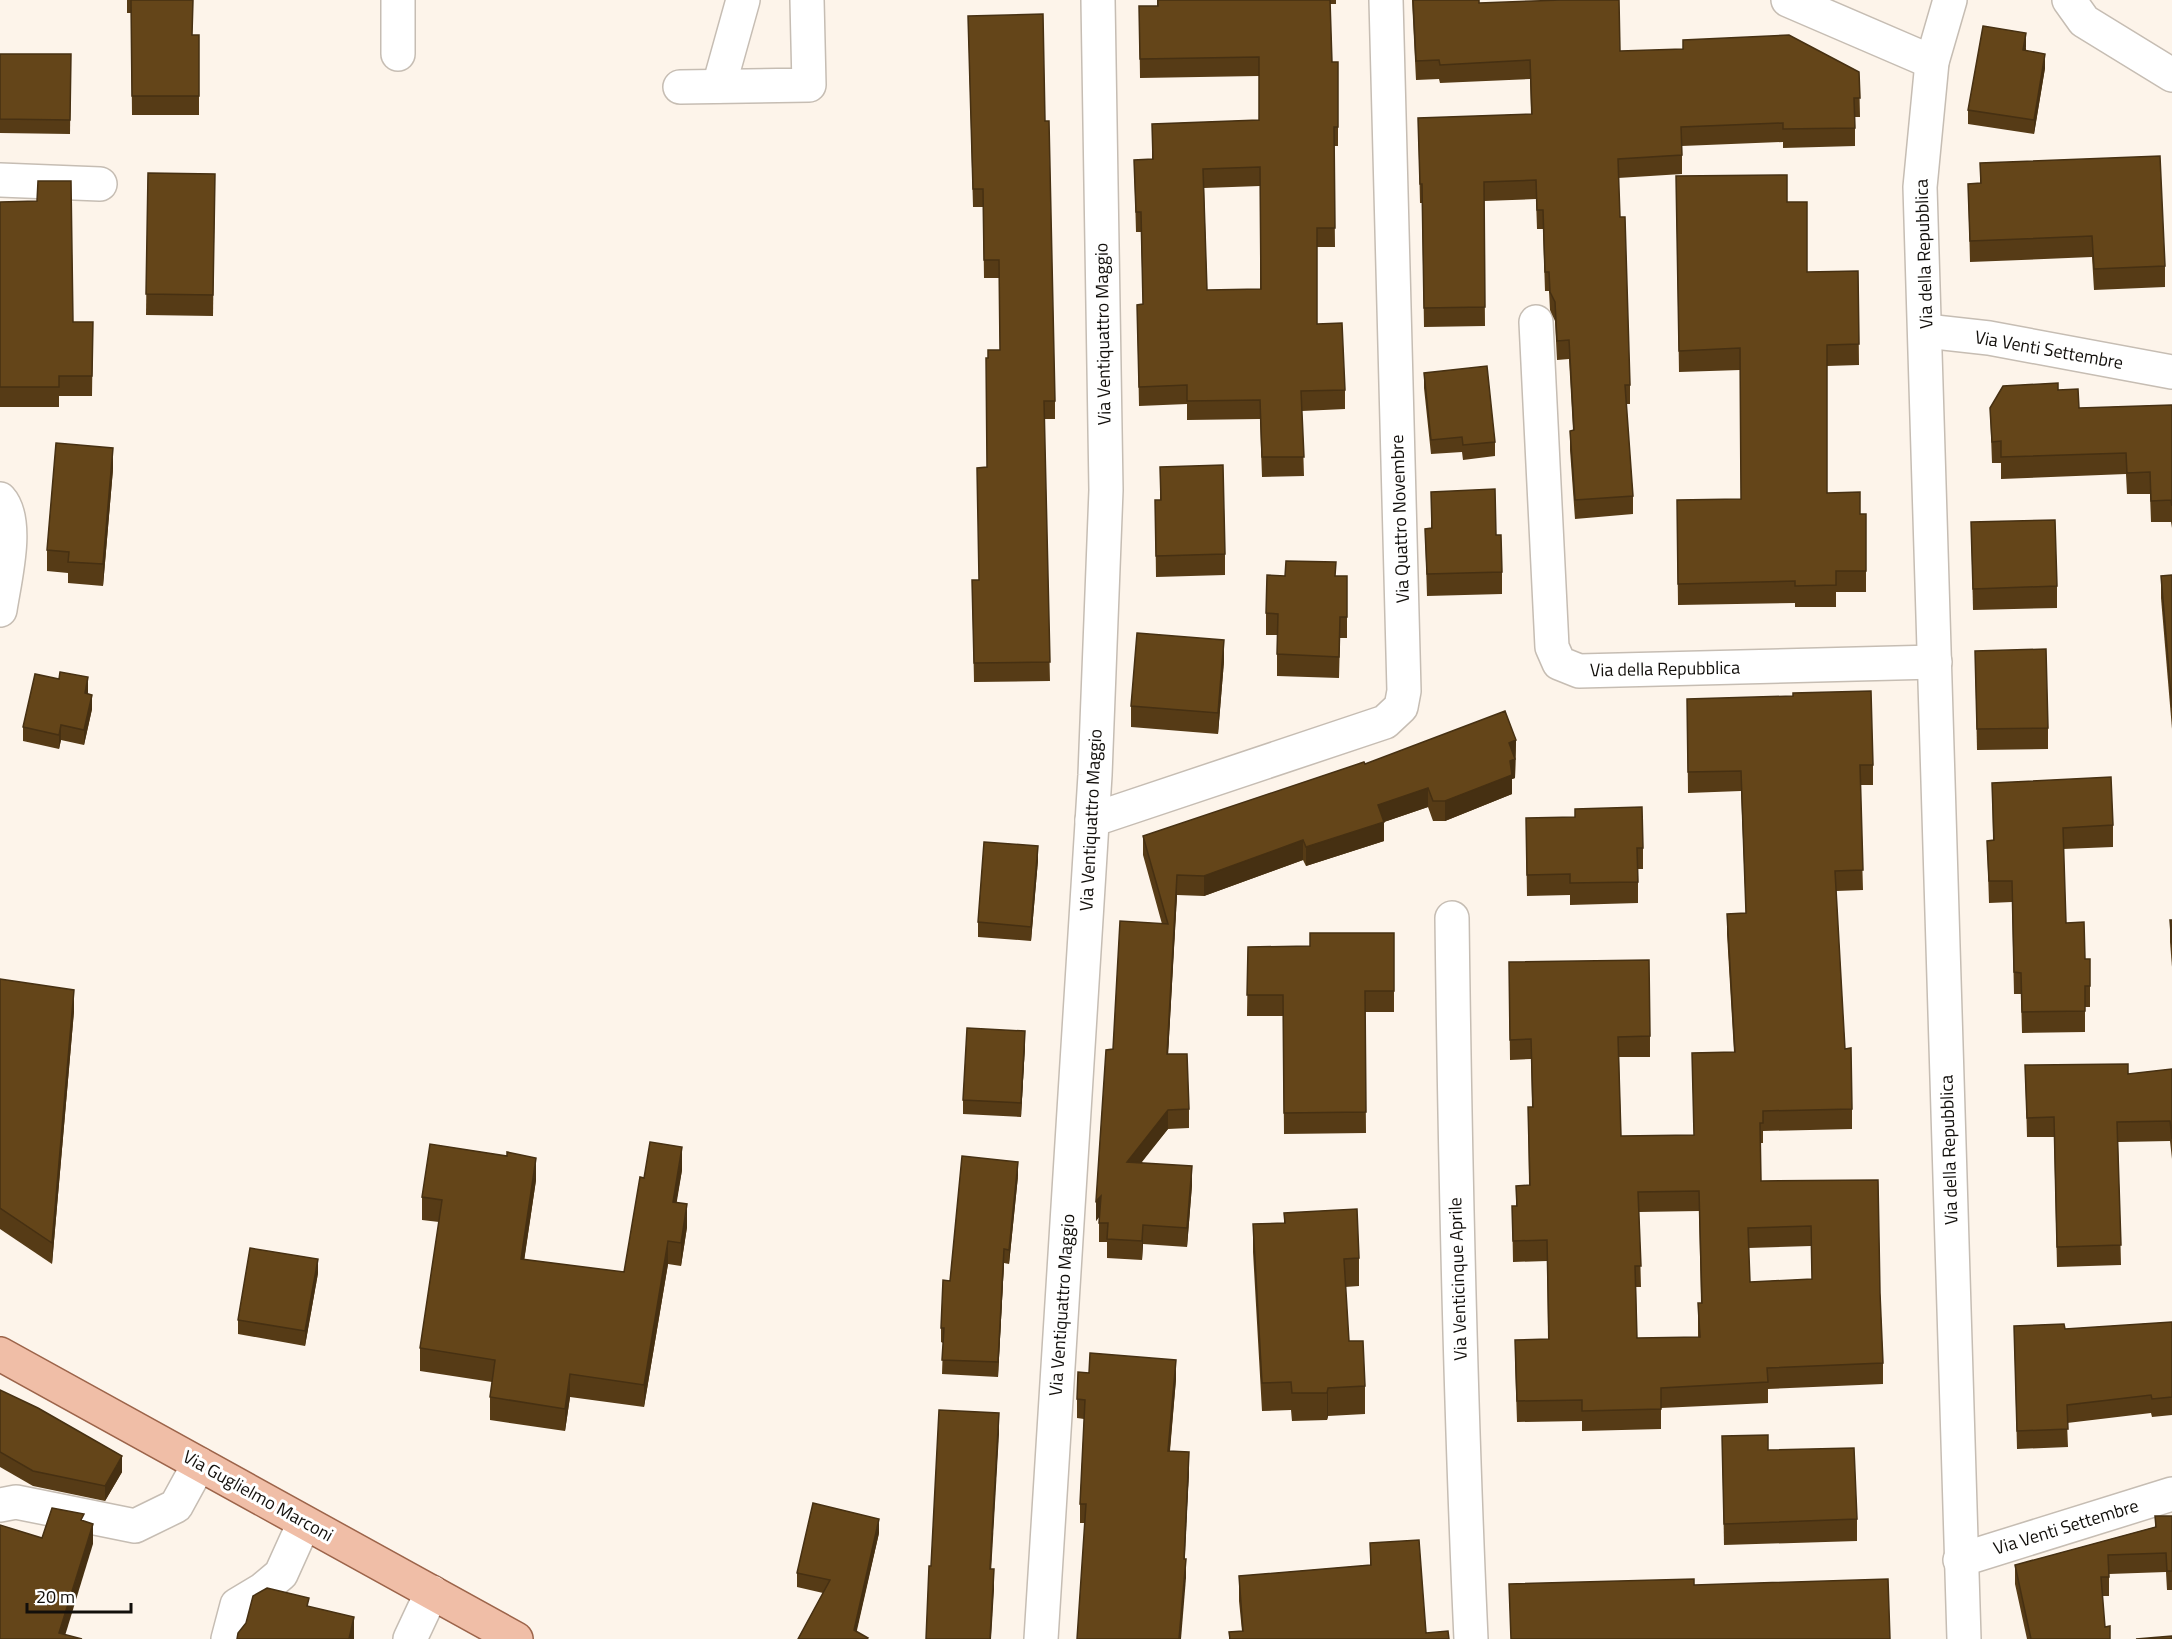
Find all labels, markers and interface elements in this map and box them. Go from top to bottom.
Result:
street label: Via della Repubblica [1907,178,1940,330]
street label: Via Ventiquattro Maggio [1087,243,1118,426]
street label: Via Venti Settembre [1973,323,2125,376]
street label: Via Quattro Novembre [1383,434,1416,604]
street label: Via della Repubblica [1590,654,1740,683]
street label: Via Ventiquattro Maggio [1072,728,1109,912]
street label: Via della Repubblica [1932,1074,1965,1226]
street label: Via Venticinque Aprile [1441,1197,1474,1361]
street label: Via Ventiquattro Maggio [1042,1213,1081,1397]
street label: Via Guglielmo Marconi [178,1443,338,1548]
street label: Via Venti Settembre [1990,1492,2142,1561]
scale bar [27,1576,130,1614]
text: 20 m [36,1583,75,1610]

